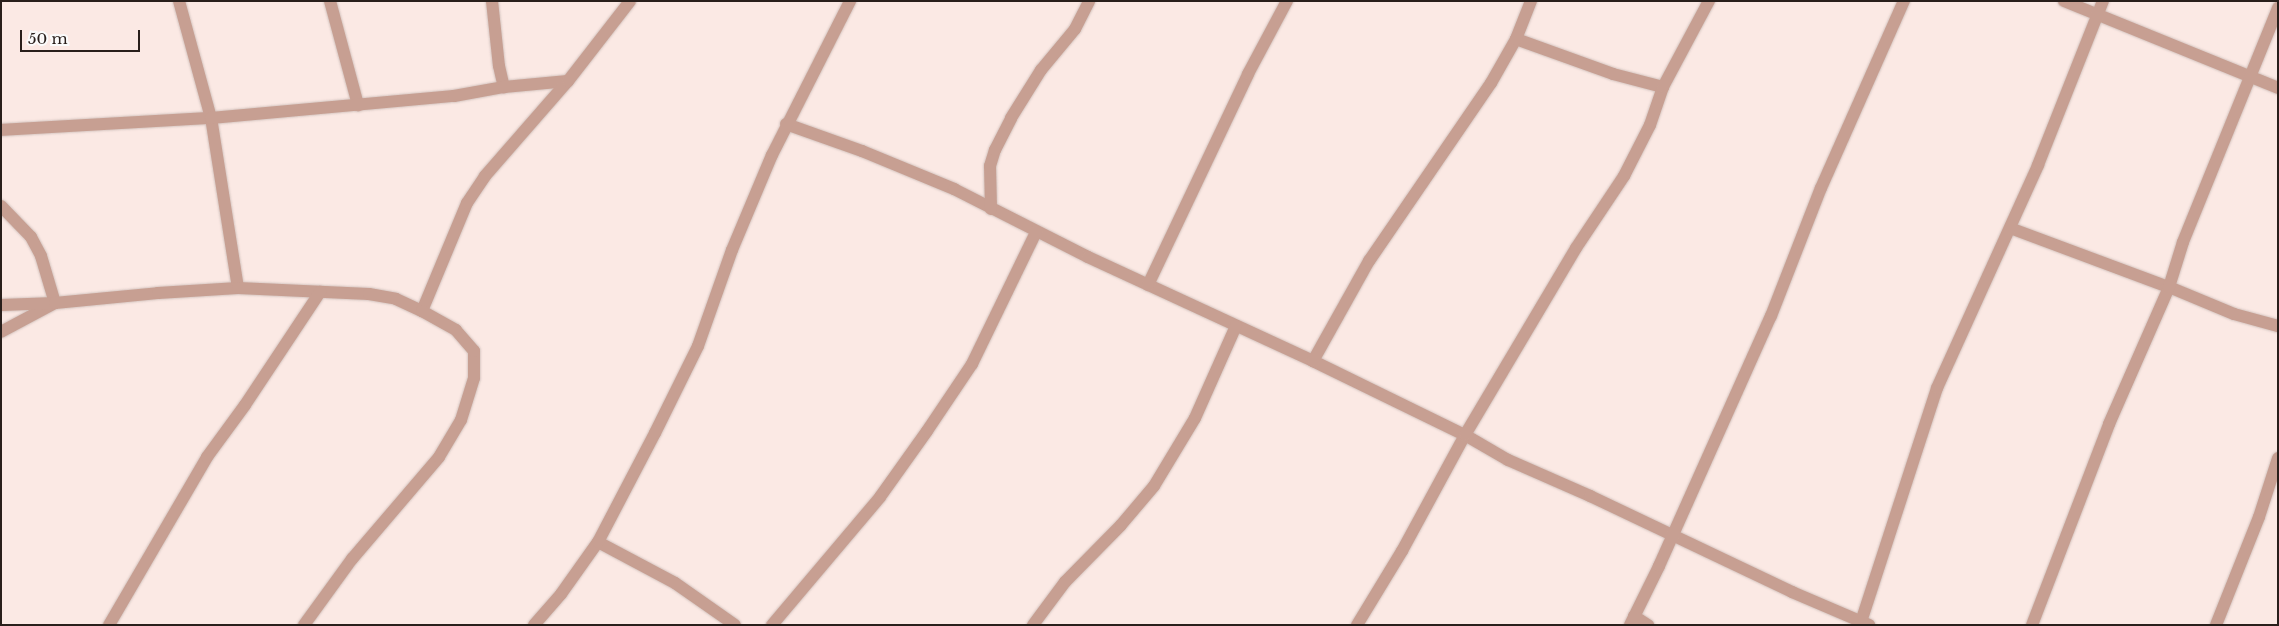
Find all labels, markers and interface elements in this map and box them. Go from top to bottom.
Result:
scale bar [22,20,142,52]
text: 50 m [28,29,68,48]

